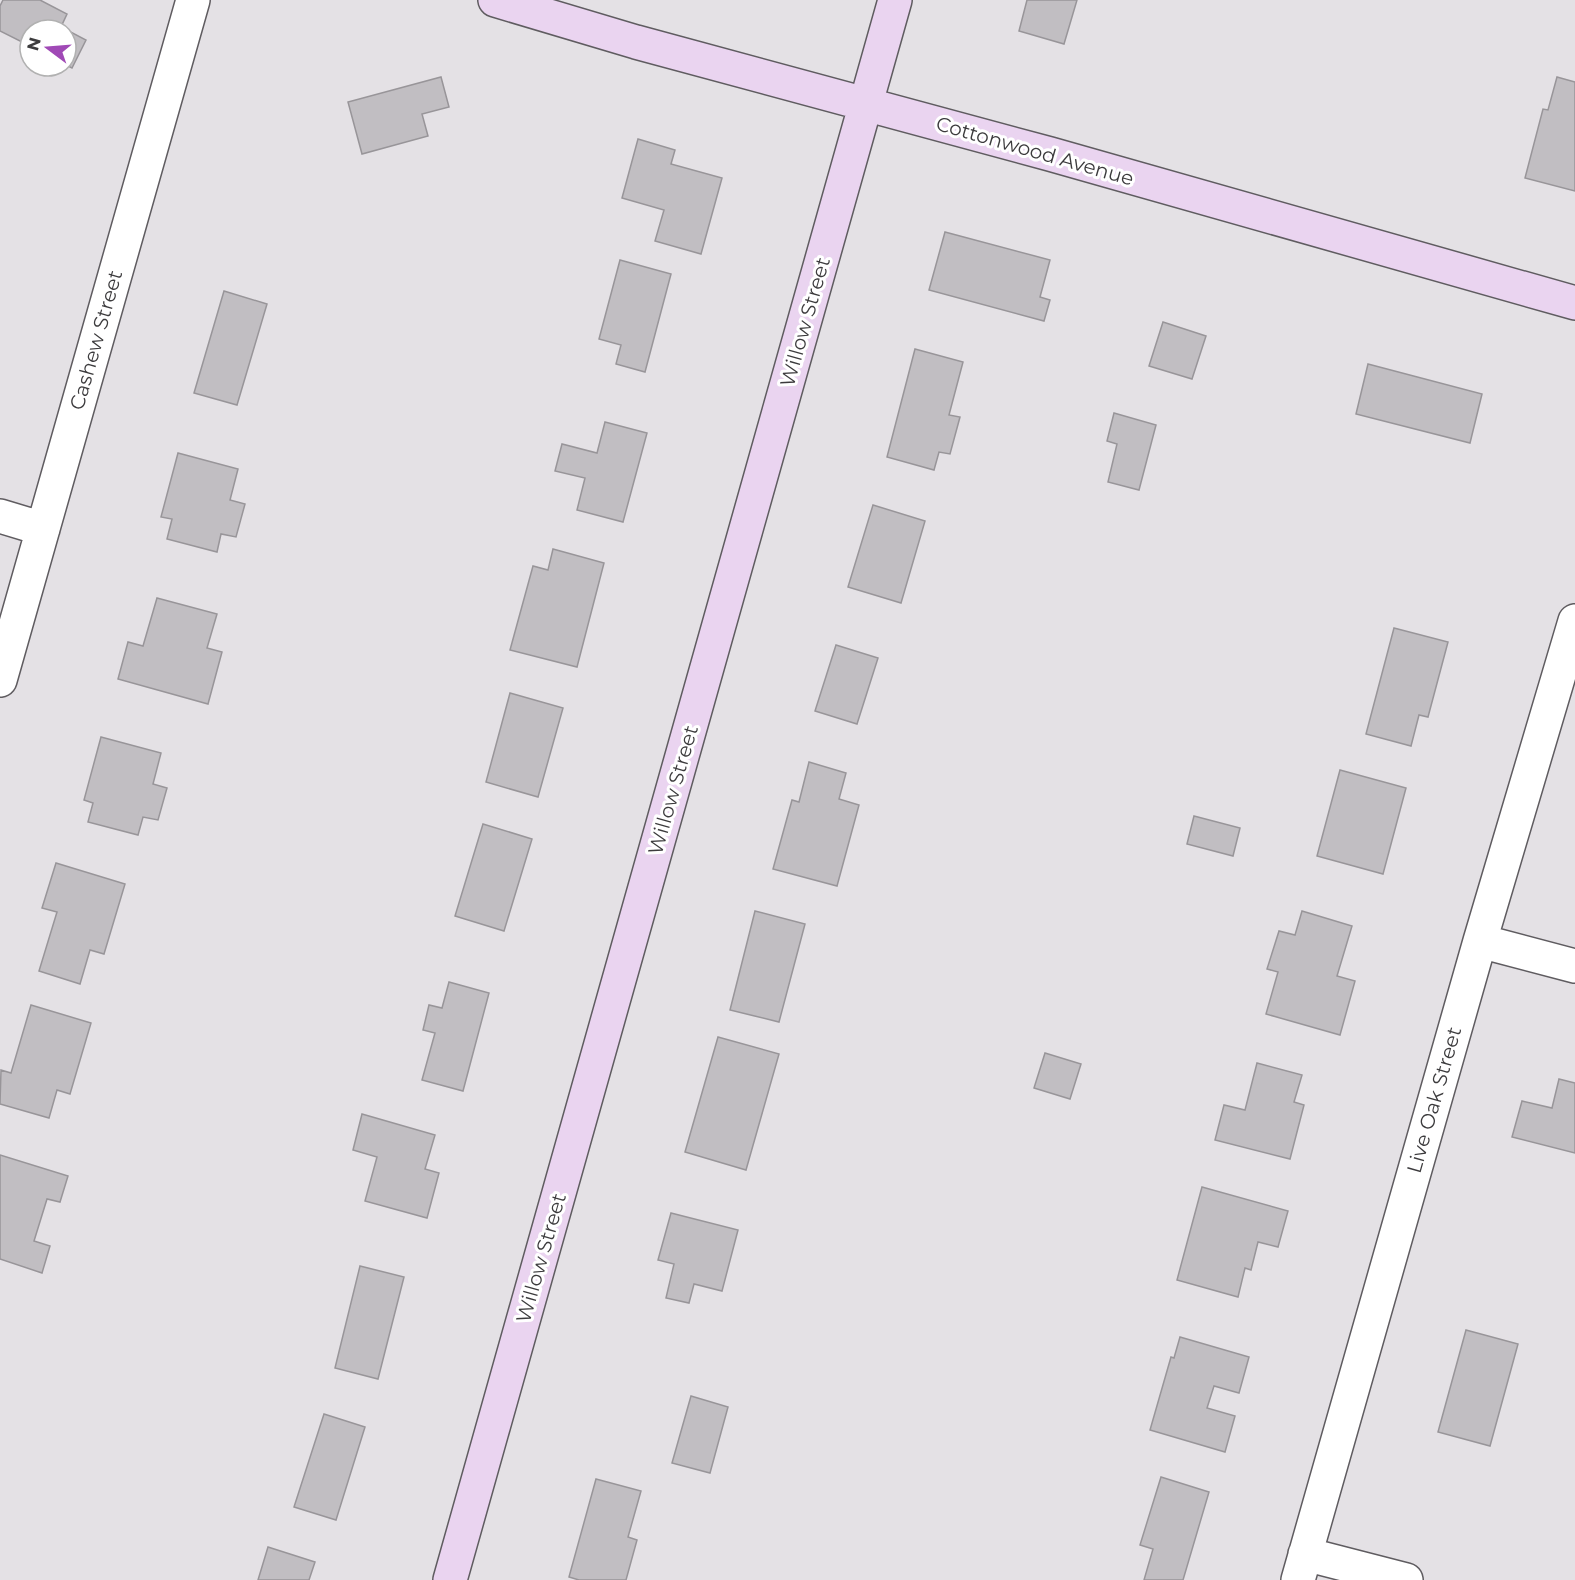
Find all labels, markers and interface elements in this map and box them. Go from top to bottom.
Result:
north arrow [18,18,78,78]
text: N [23,35,45,53]
street label: Cottonwood Avenue [933,111,1137,191]
street label: Willow Street [775,255,835,389]
street label: Cashew Street [65,267,127,413]
street label: Willow Street [643,723,703,857]
street label: Live Oak Street [1402,1024,1466,1176]
street label: Willow Street [511,1191,571,1325]

